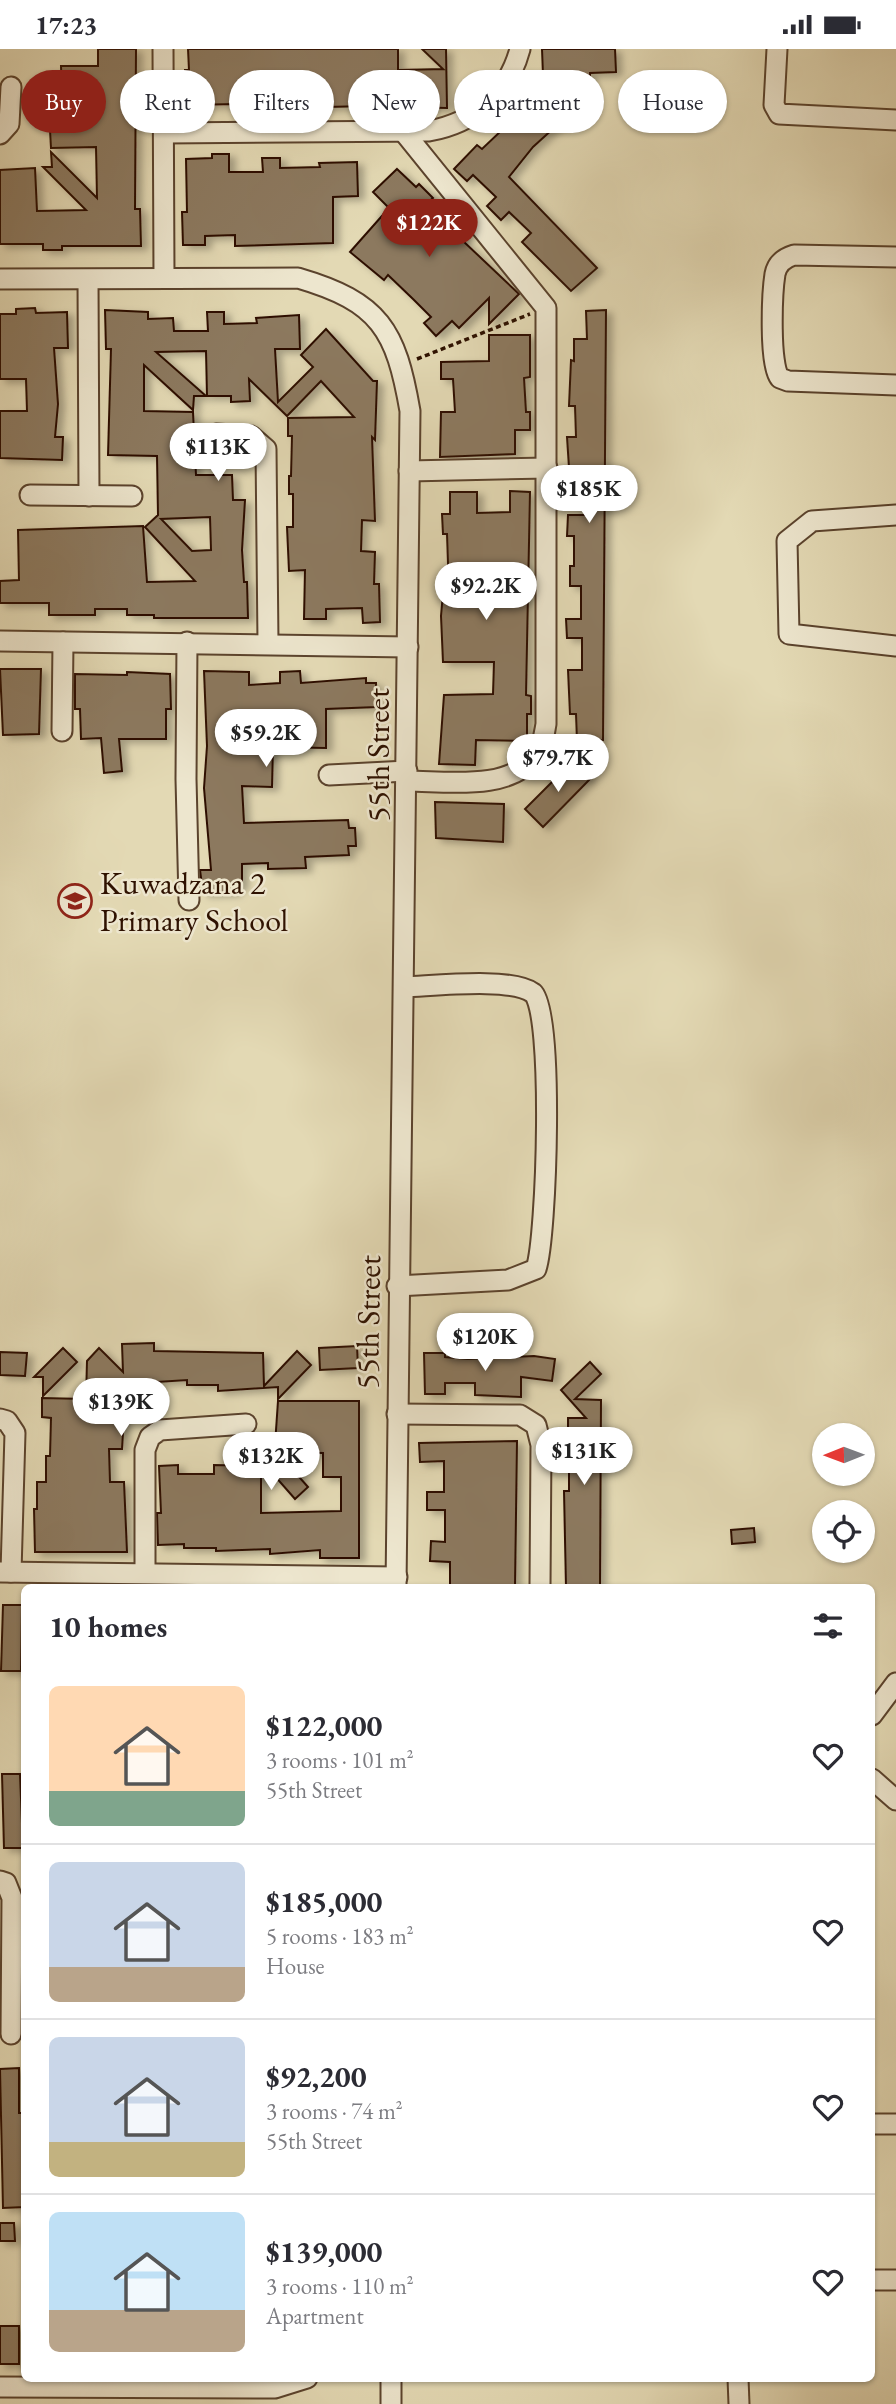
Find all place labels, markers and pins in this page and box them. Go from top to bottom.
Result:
pin: $122K [380,199,478,259]
pin: $113K [169,423,267,483]
pin: $185K [540,465,638,525]
pin: $92.2K [429,563,543,622]
pin: $59.2K [209,709,323,769]
pin: $79.7K [501,735,615,794]
place label: Kuwadzana 2 Primary School [100,862,289,941]
school or university icon: Kuwadzana 2 Primary School [56,882,94,920]
pin: $120K [436,1313,534,1373]
pin: $139K [72,1379,170,1438]
pin: $131K [535,1427,633,1487]
pin: $132K [222,1433,320,1492]

